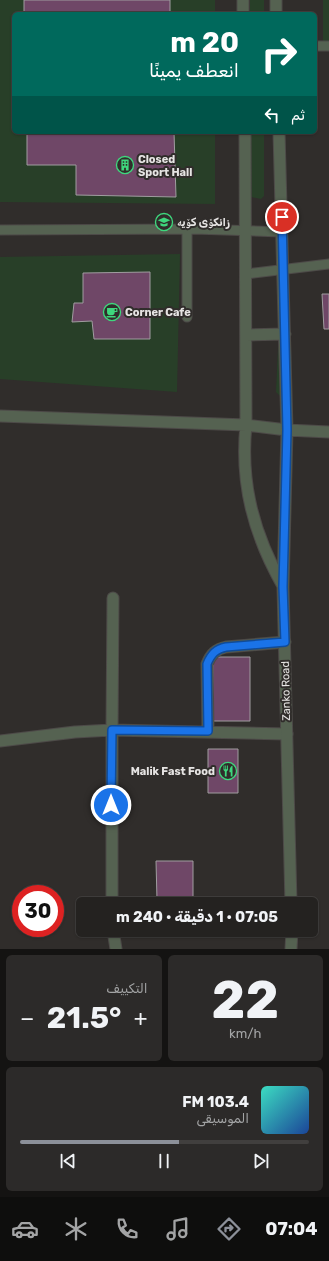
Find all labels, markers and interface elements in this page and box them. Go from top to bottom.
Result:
text: 20 m [170,26,239,59]
icon: right [253,28,305,80]
text: انعطف يمينًا [149,60,239,82]
icon: left [261,104,283,126]
text: ثم [291,106,305,124]
place label: Closed Sport Hall [138,153,192,179]
building icon: Closed Sport Hall [115,155,135,175]
pin [265,200,299,234]
icon: arrive [271,206,293,228]
school or university icon: زانکۆی کۆیە [154,212,174,232]
place label: زانکۆی کۆیە [177,216,230,229]
cafe icon: Corner Cafe [102,302,122,322]
place label: Corner Cafe [125,306,191,319]
street label: Zanko Road [279,661,293,721]
restaurant icon: Malik Fast Food [218,761,238,781]
place label: Malik Fast Food [131,765,215,778]
position arrow [90,784,132,826]
speed limit sign: 30 [12,885,64,937]
text: 07:05 · 1 دقيقة · 240 m [116,908,278,926]
text: 22 [211,969,279,1031]
text: التكييف [106,981,148,996]
text: 21.5° [47,1000,121,1036]
text: − [20,1005,34,1032]
text: + [134,1005,147,1032]
text: km/h [229,1026,261,1041]
text: 103.4 FM [182,1093,249,1111]
text: الموسيقى [197,1111,249,1126]
icon: previous [57,1150,79,1172]
icon: pause [153,1150,175,1172]
icon: next [250,1150,272,1172]
icon: car [11,1215,39,1243]
icon: climate [62,1215,90,1243]
icon: phone [113,1215,141,1243]
icon: music [164,1215,192,1243]
icon: directions [215,1215,243,1243]
text: 07:04 [265,1218,318,1240]

